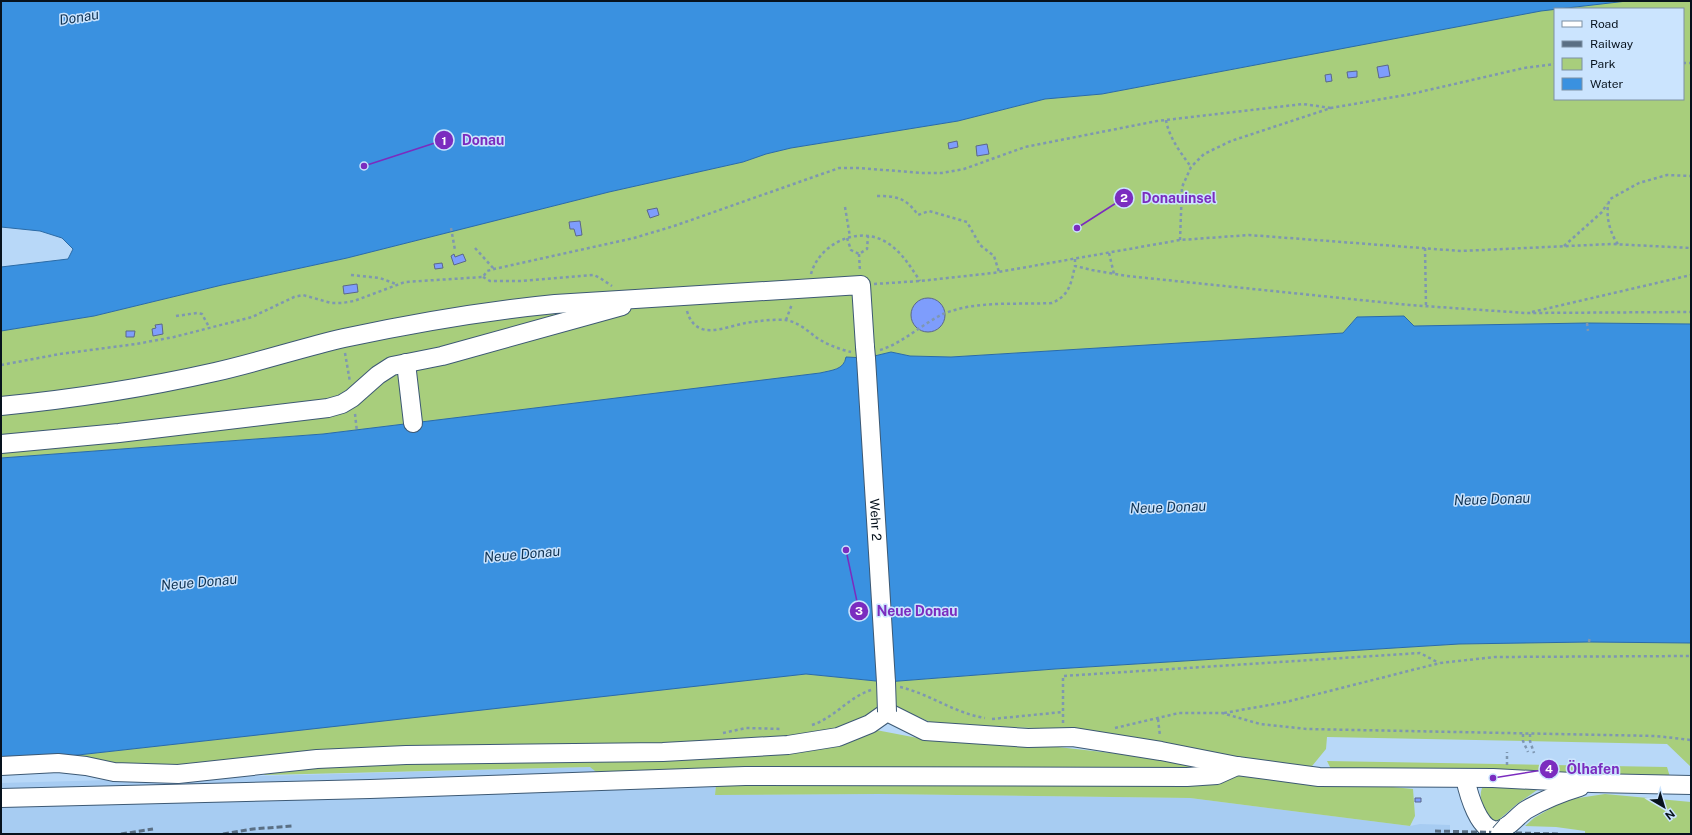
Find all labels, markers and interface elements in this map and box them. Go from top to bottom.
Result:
water label: Donau [58,6,100,28]
legend [1554,8,1684,100]
text: Road [1590,17,1618,31]
text: Railway [1590,37,1634,51]
text: Park [1590,57,1616,71]
text: Water [1590,77,1624,91]
callout: Donau [434,127,513,153]
text: Donau [462,132,504,148]
text: 1 [441,134,447,148]
callout: Donauinsel [1114,185,1225,211]
text: Donauinsel [1142,190,1217,206]
text: 2 [1120,191,1128,205]
water label: Neue Donau [1453,490,1531,508]
street label: Wehr 2 [867,498,884,542]
water label: Neue Donau [1129,498,1207,516]
water label: Neue Donau [483,543,561,565]
water label: Neue Donau [160,571,238,593]
callout: Neue Donau [849,598,966,624]
text: Neue Donau [877,603,957,619]
text: 3 [855,604,863,618]
callout: Ölhafen [1539,756,1628,782]
text: Ölhafen [1567,760,1619,777]
text: 4 [1545,762,1553,776]
north arrow [1644,787,1684,827]
text: N [1663,808,1677,822]

